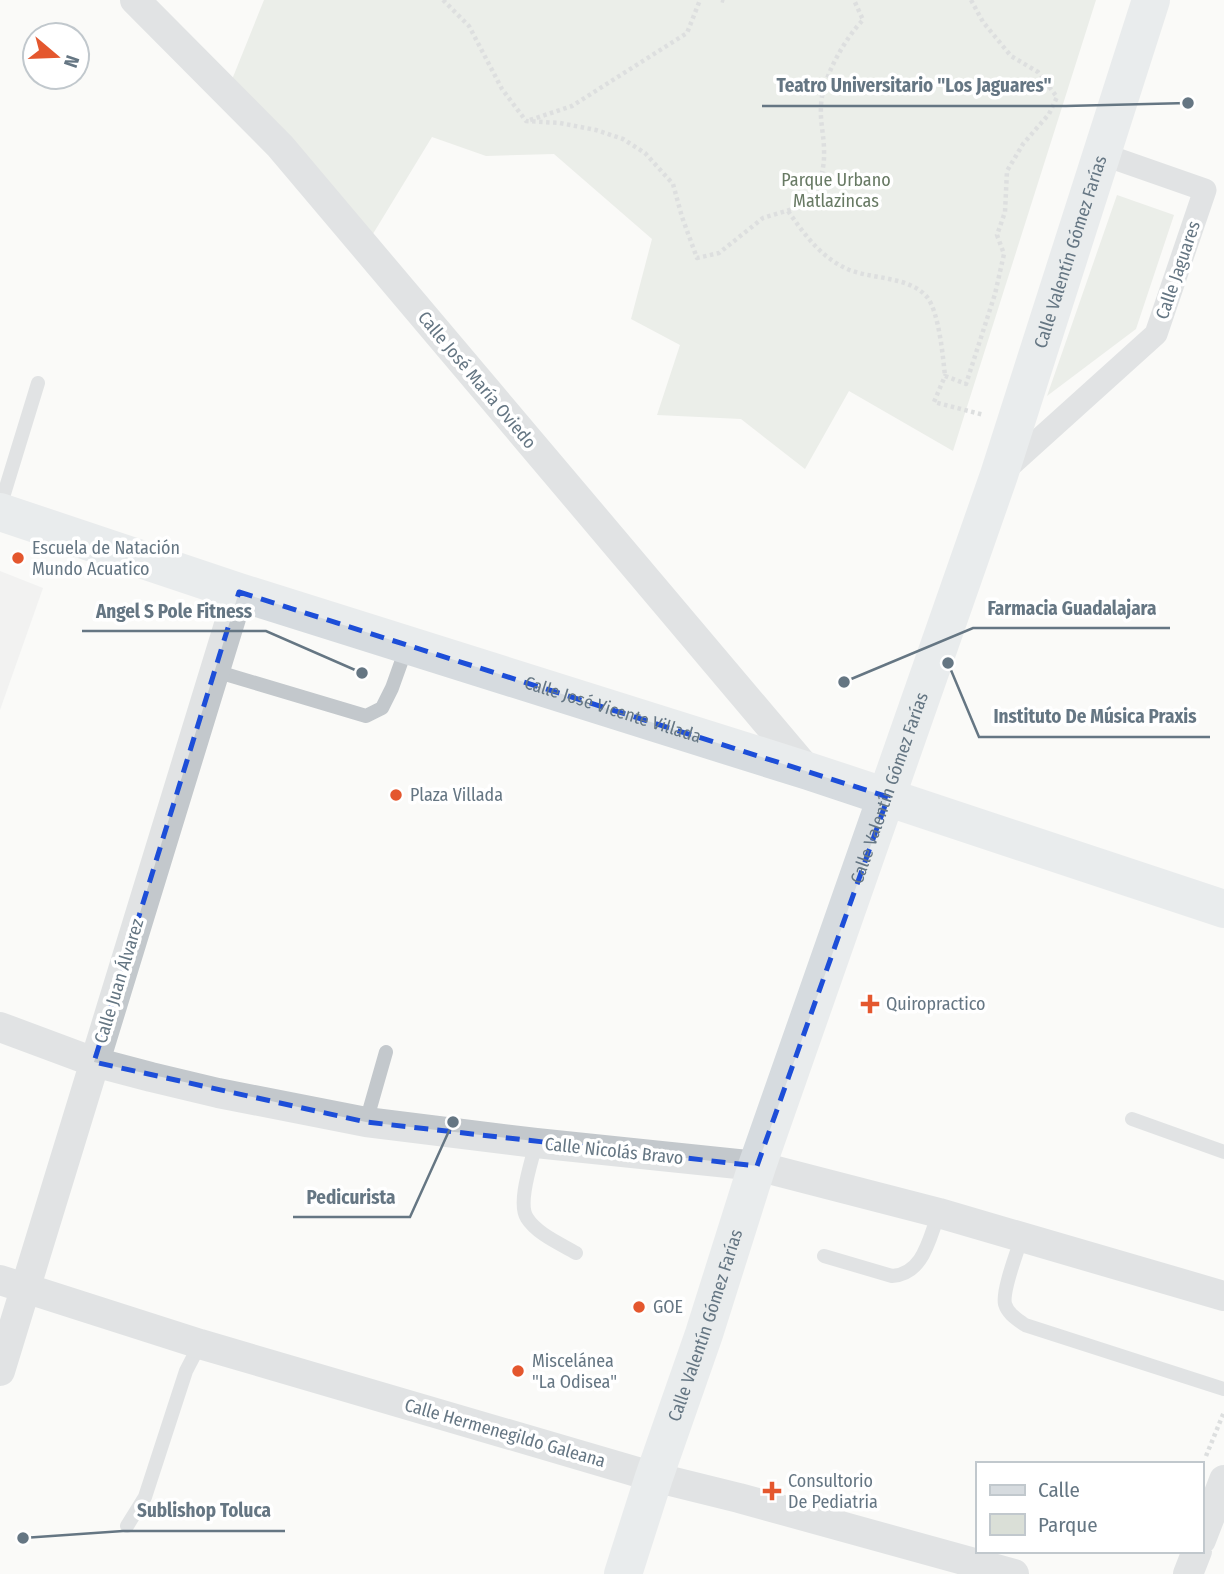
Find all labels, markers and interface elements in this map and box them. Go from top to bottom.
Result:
north arrow [21,21,91,91]
text: N [59,52,84,71]
callout: Teatro Universitario "Los Jaguares" [762,66,1066,106]
text: Teatro Universitario "Los Jaguares" [776,74,1052,97]
street label: Calle Valentín Gómez Farías [1029,152,1112,351]
park label: Parque Urbano Matlazincas [781,169,891,212]
street label: Calle Jaguares [1151,218,1205,322]
street label: Calle José María Oviedo [413,307,541,453]
place label: Escuela de Natación Mundo Acuatico [32,537,180,580]
marker: Escuela de Natación Mundo Acuatico [10,550,26,566]
callout: Farmacia Guadalajara [973,588,1170,628]
callout: Angel S Pole Fitness [82,591,266,631]
text: Farmacia Guadalajara [988,597,1156,620]
text: Angel S Pole Fitness [95,600,253,623]
street label: Calle José Vicente Villada [522,672,704,748]
street label: Calle Valentín Gómez Farías [846,689,933,887]
callout: Instituto De Música Praxis [979,697,1210,737]
text: Instituto De Música Praxis [993,705,1197,728]
place label: Plaza Villada [410,784,503,806]
marker: Plaza Villada [388,787,404,803]
street label: Calle Juan Álvarez [89,916,148,1046]
place label: Quiropractico [886,993,986,1015]
marker: Quiropractico [860,994,880,1014]
street label: Calle Nicolás Bravo [544,1133,684,1169]
callout: Pedicurista [293,1177,410,1217]
text: Pedicurista [307,1186,395,1209]
street label: Calle Valentín Gómez Farías [663,1226,747,1424]
place label: GOE [653,1296,683,1318]
marker: GOE [631,1299,647,1315]
place label: Miscelánea "La Odisea" [532,1350,617,1393]
marker: Miscelánea "La Odisea" [510,1363,526,1379]
street label: Calle Hermenegildo Galeana [402,1394,608,1472]
legend [976,1462,1203,1553]
place label: Consultorio De Pediatria [788,1470,878,1513]
text: Calle [1038,1477,1080,1503]
marker: Consultorio De Pediatria [762,1481,782,1501]
callout: Sublishop Toluca [123,1491,285,1531]
text: Sublishop Toluca [137,1499,271,1522]
text: Parque [1038,1512,1098,1538]

